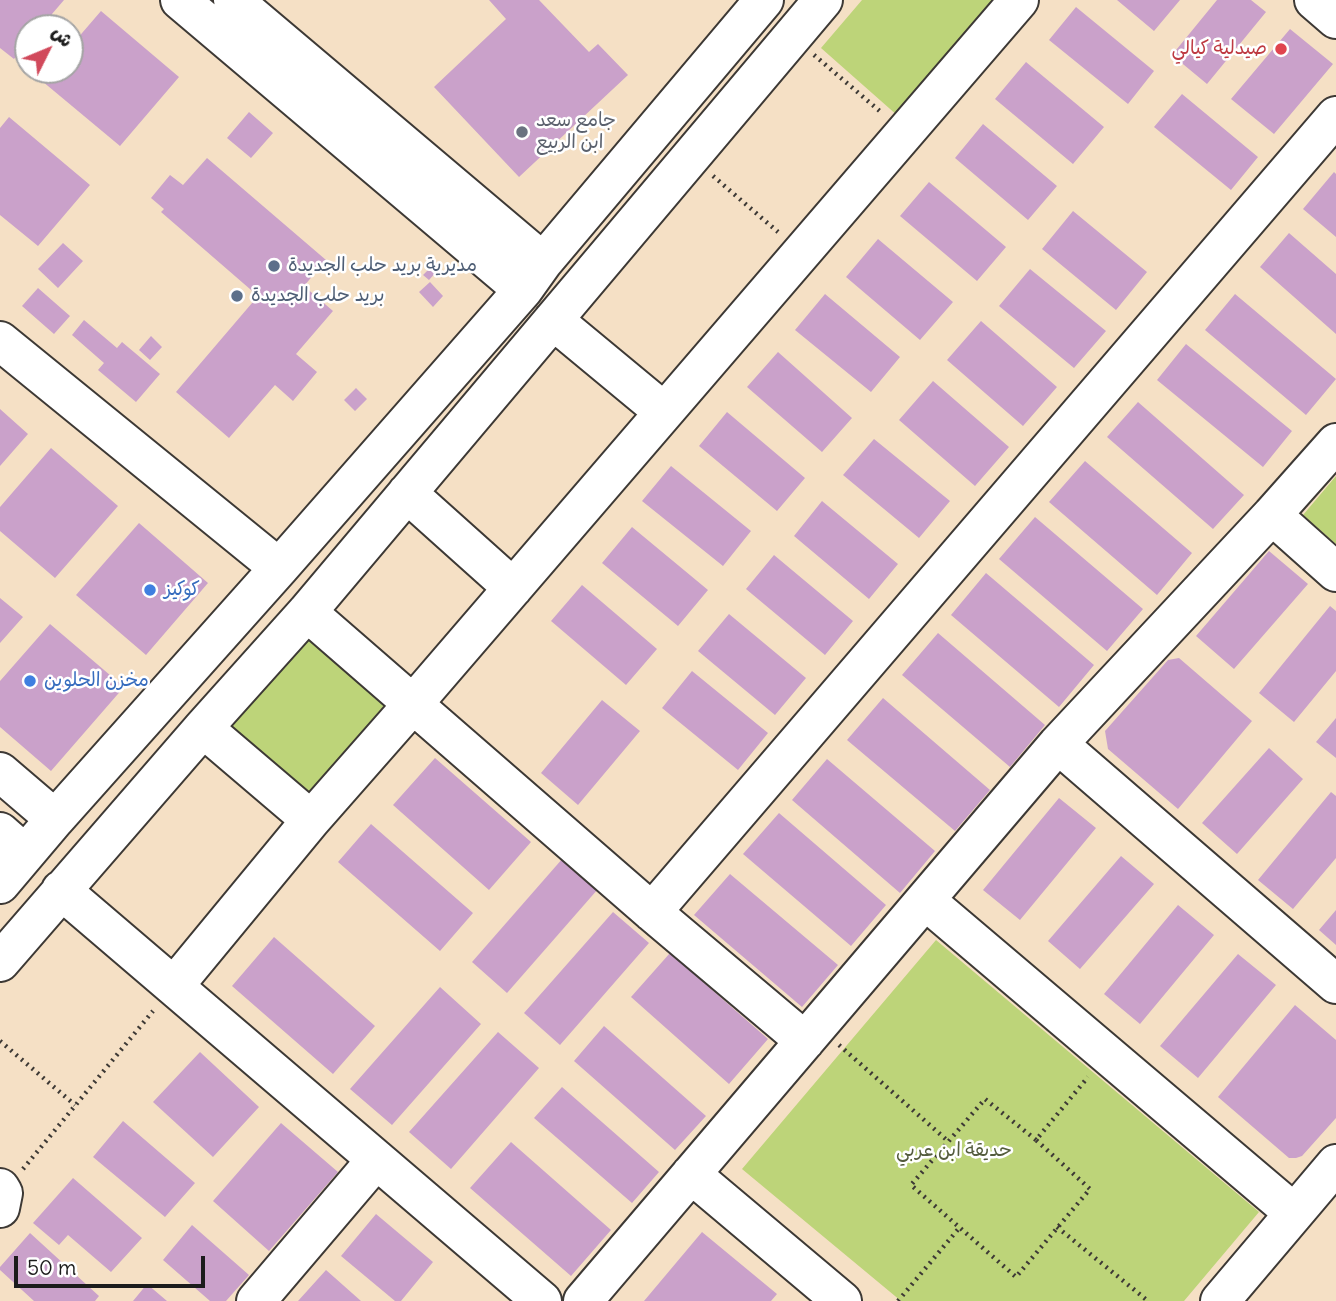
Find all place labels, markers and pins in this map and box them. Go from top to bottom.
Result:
place label: صيدلية كيالي [1172,38,1267,60]
marker: صيدلية كيالي [1273,41,1289,57]
place label: جامع سعد ابن الربيع [536,110,616,154]
marker: جامع سعد ابن الربيع [514,124,530,140]
place label: مديرية بريد حلب الجديدة [288,255,477,277]
marker: مديرية بريد حلب الجديدة [266,258,282,274]
place label: بريد حلب الجديدة [251,285,384,307]
marker: بريد حلب الجديدة [229,288,245,304]
place label: كوكيز [164,579,200,601]
marker: كوكيز [142,582,158,598]
place label: مخزن الحلوين [44,670,149,692]
marker: مخزن الحلوين [22,673,38,689]

